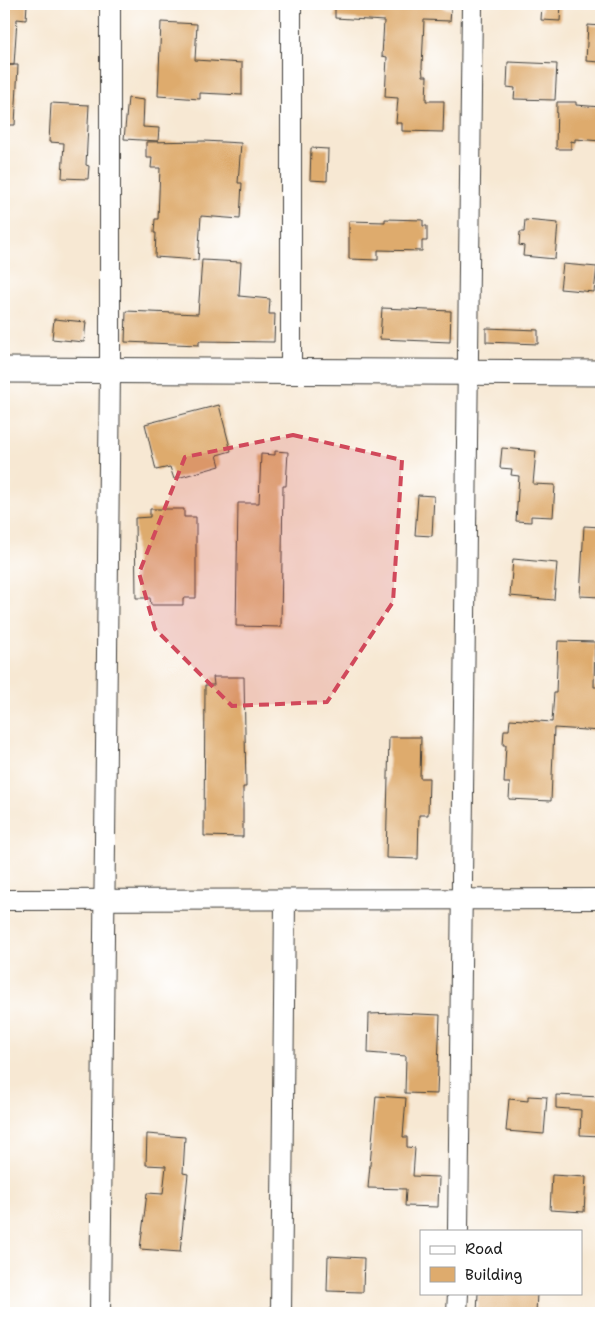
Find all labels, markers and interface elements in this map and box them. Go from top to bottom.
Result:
legend [420,1230,582,1294]
text: Road [465,1239,503,1259]
text: Building [465,1265,522,1285]

